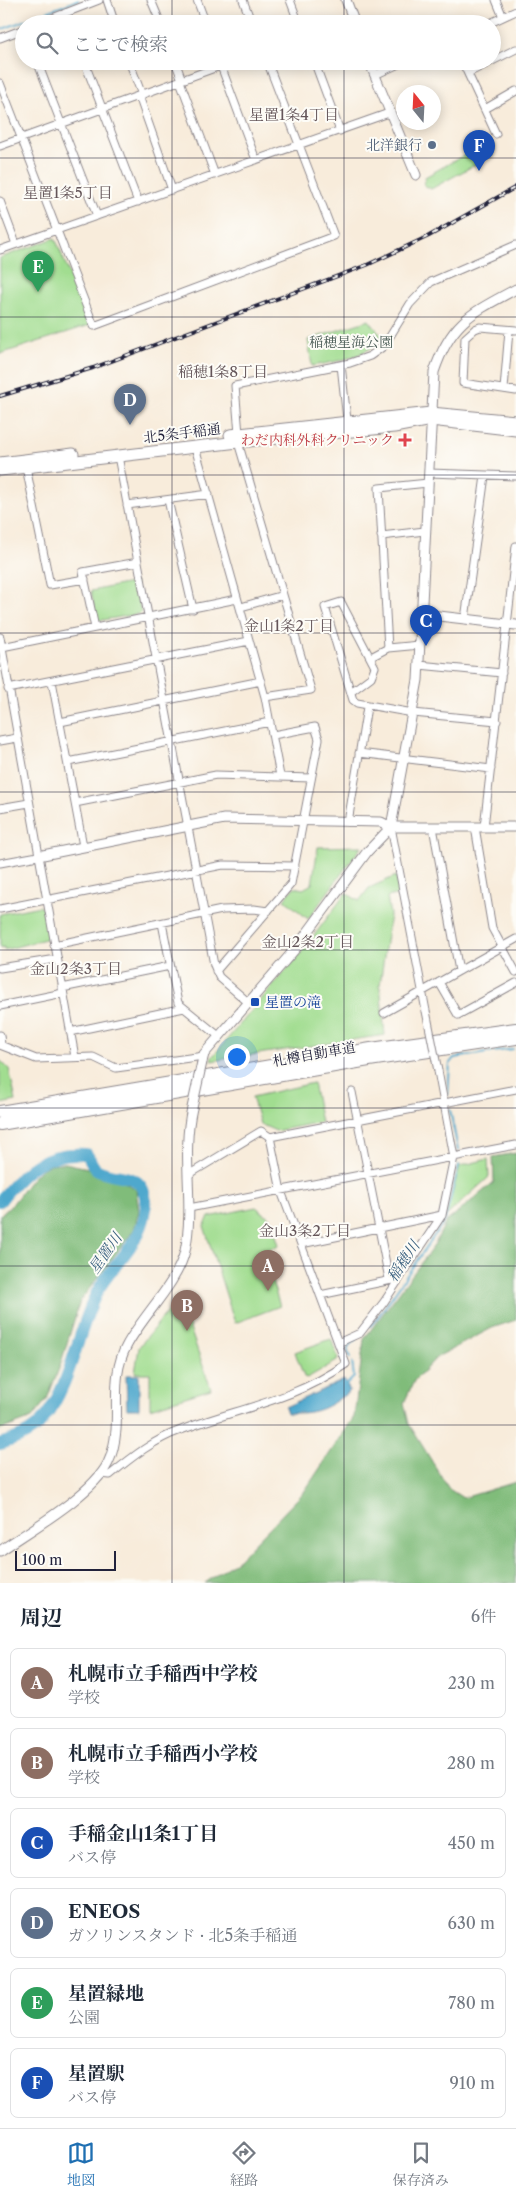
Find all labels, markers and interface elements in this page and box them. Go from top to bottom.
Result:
search box [15,15,501,70]
icon: search [33,29,61,57]
text: ここで検索 [73,33,168,56]
north arrow [396,85,441,130]
district label: 星置1条4丁目 [249,105,339,124]
pin: F [463,130,495,171]
place label: 北洋銀行 [366,136,422,154]
marker: 北洋銀行 [426,139,438,151]
district label: 星置1条5丁目 [23,183,113,202]
pin: E [22,251,54,292]
park label: 稲穂星海公園 [309,333,393,351]
district label: 稲穂1条8丁目 [178,362,268,381]
pin: D [114,384,146,425]
street label: 北5条手稲通 [142,419,222,447]
place label: わだ内科外科クリニック [241,431,394,449]
marker: わだ内科外科クリニック [398,433,412,447]
pin: C [410,605,442,646]
district label: 金山1条2丁目 [244,616,334,635]
district label: 金山2条2丁目 [262,932,354,951]
district label: 金山2条3丁目 [30,959,122,978]
place label: 星置の滝 [265,993,321,1011]
marker: 星置の滝 [249,996,261,1008]
street label: 札樽自動車道 [271,1038,357,1070]
your location [224,1044,250,1070]
district label: 金山3条2丁目 [259,1221,351,1240]
water label: 星置川 [84,1227,127,1277]
water label: 稲穂川 [383,1235,425,1285]
pin: A [252,1250,284,1291]
pin: B [171,1290,203,1331]
scale bar [15,1548,116,1571]
text: 100 m [22,1551,62,1569]
text: 周辺 [20,1605,62,1630]
text: 6件 [471,1606,496,1626]
text: 札幌市立手稲西中学校 [68,1662,258,1685]
text: A [31,1673,43,1693]
text: 230 m [448,1673,495,1693]
text: 学校 [68,1687,100,1707]
text: 札幌市立手稲西小学校 [68,1742,258,1765]
text: B [31,1753,43,1773]
text: 280 m [447,1753,495,1773]
text: 学校 [68,1767,100,1787]
text: 手稲金山1条1丁目 [68,1822,218,1845]
text: C [31,1833,43,1853]
text: 450 m [448,1833,495,1853]
text: バス停 [68,1847,116,1867]
text: ENEOS [68,1900,141,1923]
text: D [30,1913,44,1933]
text: 630 m [448,1913,495,1933]
text: ガソリンスタンド · 北5条手稲通 [68,1925,297,1945]
text: 星置緑地 [68,1982,144,2005]
text: E [31,1993,43,2013]
text: 780 m [448,1993,495,2013]
text: 公園 [68,2007,100,2027]
text: 星置駅 [68,2062,125,2085]
text: F [32,2073,42,2093]
text: 910 m [450,2073,495,2093]
text: バス停 [68,2087,116,2107]
tab: 地図 [67,2139,95,2189]
tab: 経路 [230,2139,258,2189]
tab: 保存済み [393,2139,449,2189]

